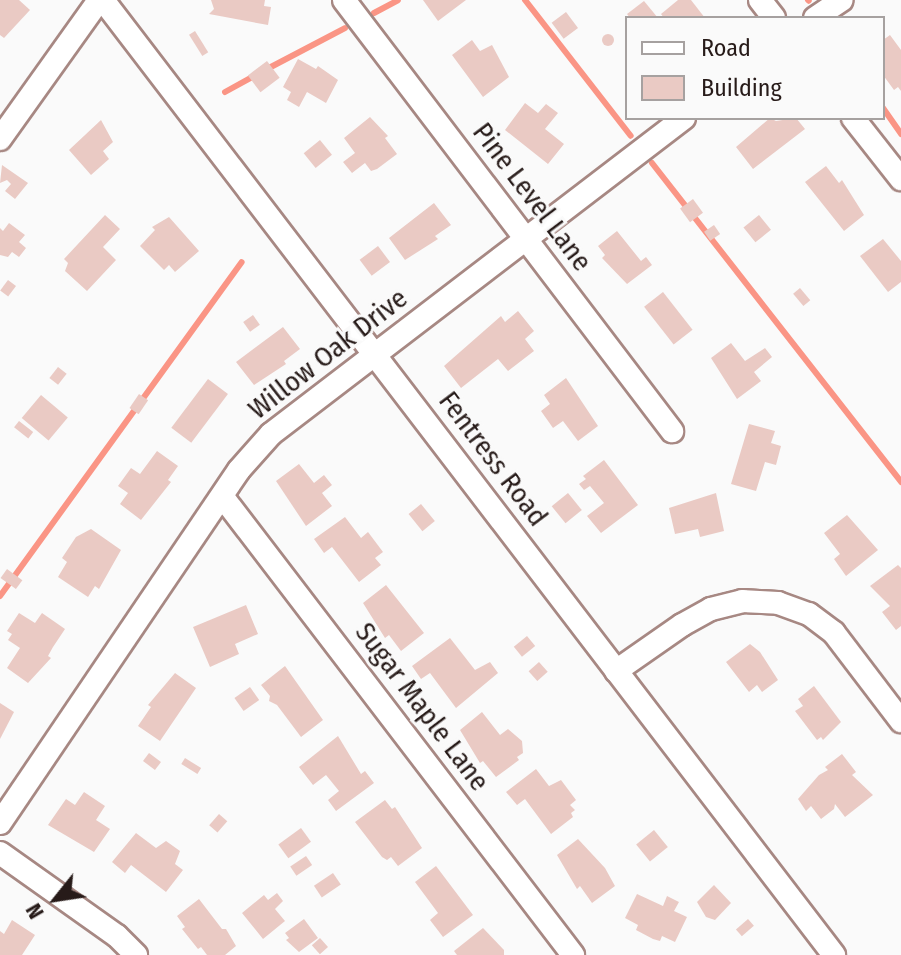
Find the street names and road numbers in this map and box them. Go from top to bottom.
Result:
street label: Pine Level Lane [465,116,599,278]
street label: Willow Oak Drive [242,282,414,426]
street label: Fentress Road [431,385,555,533]
street label: Sugar Maple Lane [348,616,496,798]

